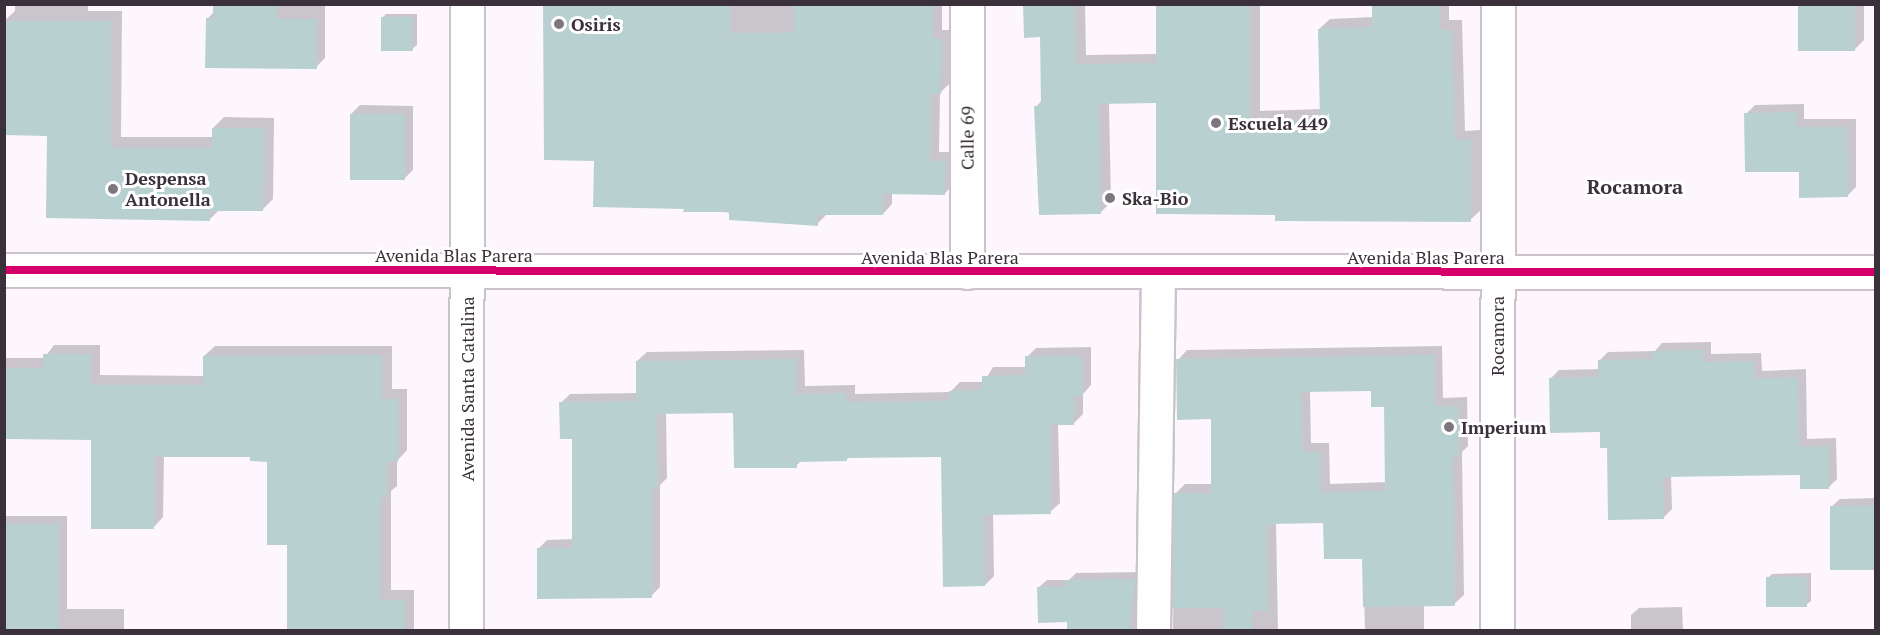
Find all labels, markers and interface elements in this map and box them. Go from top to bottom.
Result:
place label: Osiris [571,13,621,35]
marker: Osiris [552,17,566,31]
street label: Calle 69 [956,106,978,170]
place label: Escuela 449 [1228,112,1328,134]
marker: Escuela 449 [1209,116,1223,130]
place label: Despensa Antonella [125,168,211,210]
district label: Rocamora [1587,174,1683,198]
marker: Despensa Antonella [106,182,120,196]
place label: Ska-Bio [1122,187,1188,209]
marker: Ska-Bio [1103,191,1117,205]
street label: Avenida Blas Parera [375,244,533,266]
street label: Avenida Blas Parera [861,246,1019,268]
street label: Avenida Blas Parera [1347,246,1505,268]
street label: Avenida Santa Catalina [456,296,478,482]
street label: Rocamora [1486,296,1508,376]
place label: Imperium [1461,416,1547,438]
marker: Imperium [1442,420,1456,434]

